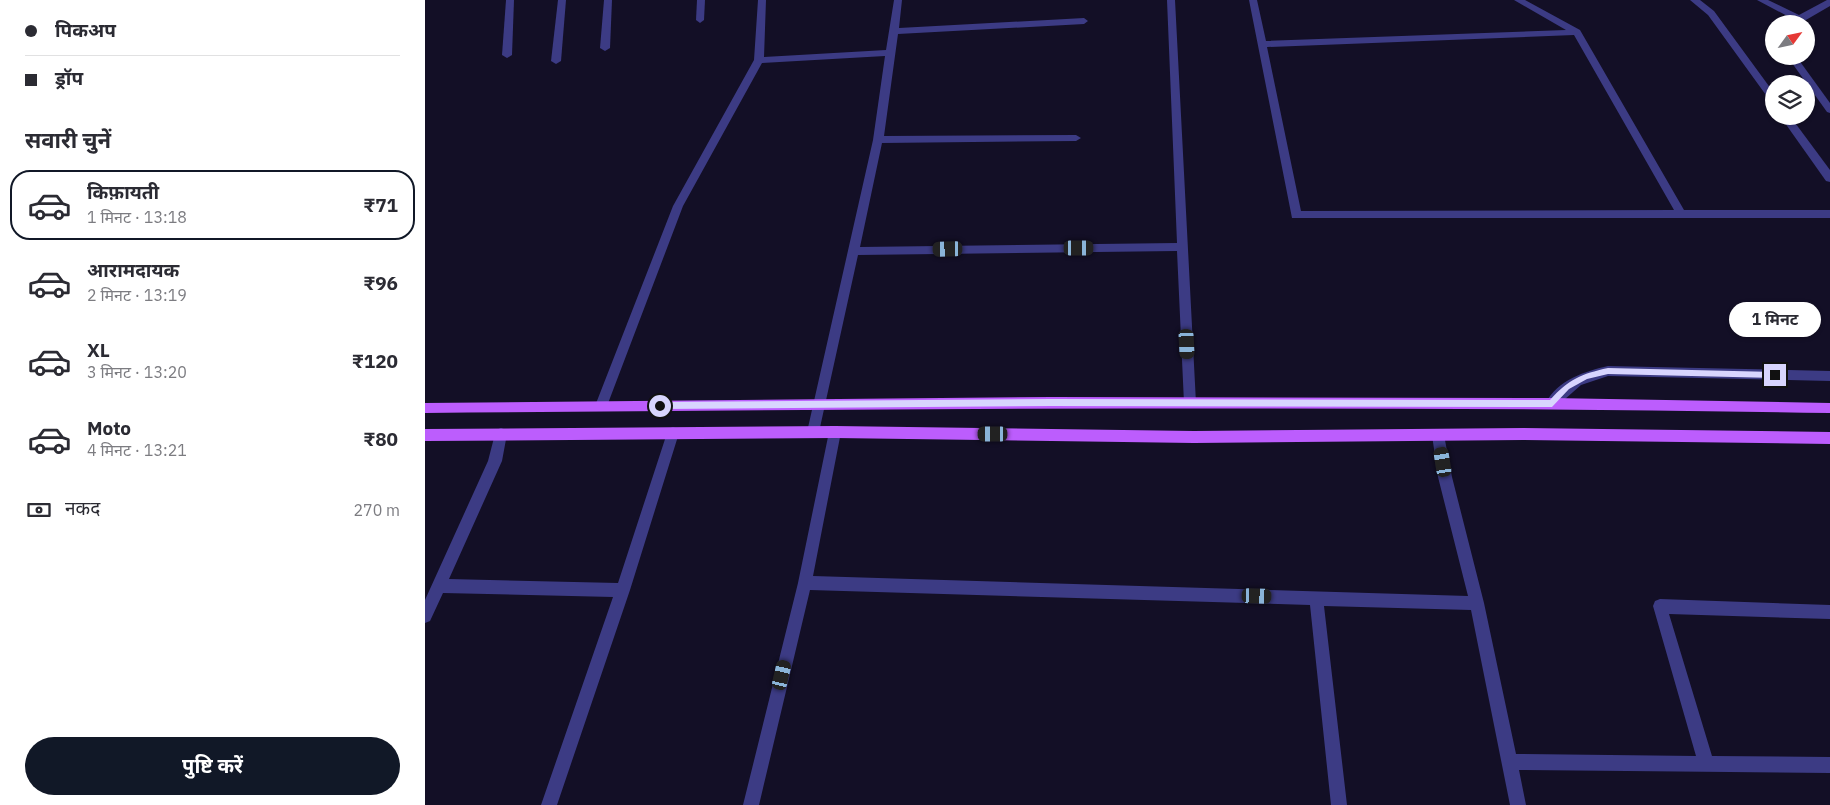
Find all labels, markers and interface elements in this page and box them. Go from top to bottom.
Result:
north arrow [1765,15,1815,65]
map controls [1765,15,1815,125]
text: पिकअप [55,18,116,42]
text: ड्रॉप [55,66,83,90]
button: layers [1765,75,1815,125]
text: सवारी चुनें [25,125,111,154]
text: किफ़ायती [87,180,159,204]
icon: car [27,183,72,228]
text: ₹71 [363,193,398,217]
text: 1 मिनट · 13:18 [87,207,187,227]
car [932,241,963,257]
car [1064,241,1094,256]
text: आरामदायक [87,258,179,282]
icon: car [27,261,72,306]
text: ₹96 [363,271,398,295]
text: 2 मिनट · 13:19 [87,285,187,305]
callout: 1 मिनट [1729,302,1821,338]
text: 1 मिनट [1752,309,1798,329]
car [1178,329,1195,359]
text: XL [87,338,110,362]
icon: car [27,339,72,384]
text: ₹120 [352,349,398,373]
text: 3 मिनट · 13:20 [87,362,187,382]
route end [1764,364,1786,386]
route start [649,395,671,417]
text: Moto [87,416,131,440]
icon: car [27,417,72,462]
text: ₹80 [363,427,398,451]
car [978,427,1008,442]
text: 4 मिनट · 13:21 [87,440,187,460]
car [1433,446,1452,478]
icon: cash [25,496,53,524]
text: नकद [65,496,100,520]
text: 270 m [353,500,400,520]
car [1241,588,1272,604]
car [771,659,792,691]
button: पुष्टि करें [25,737,400,795]

